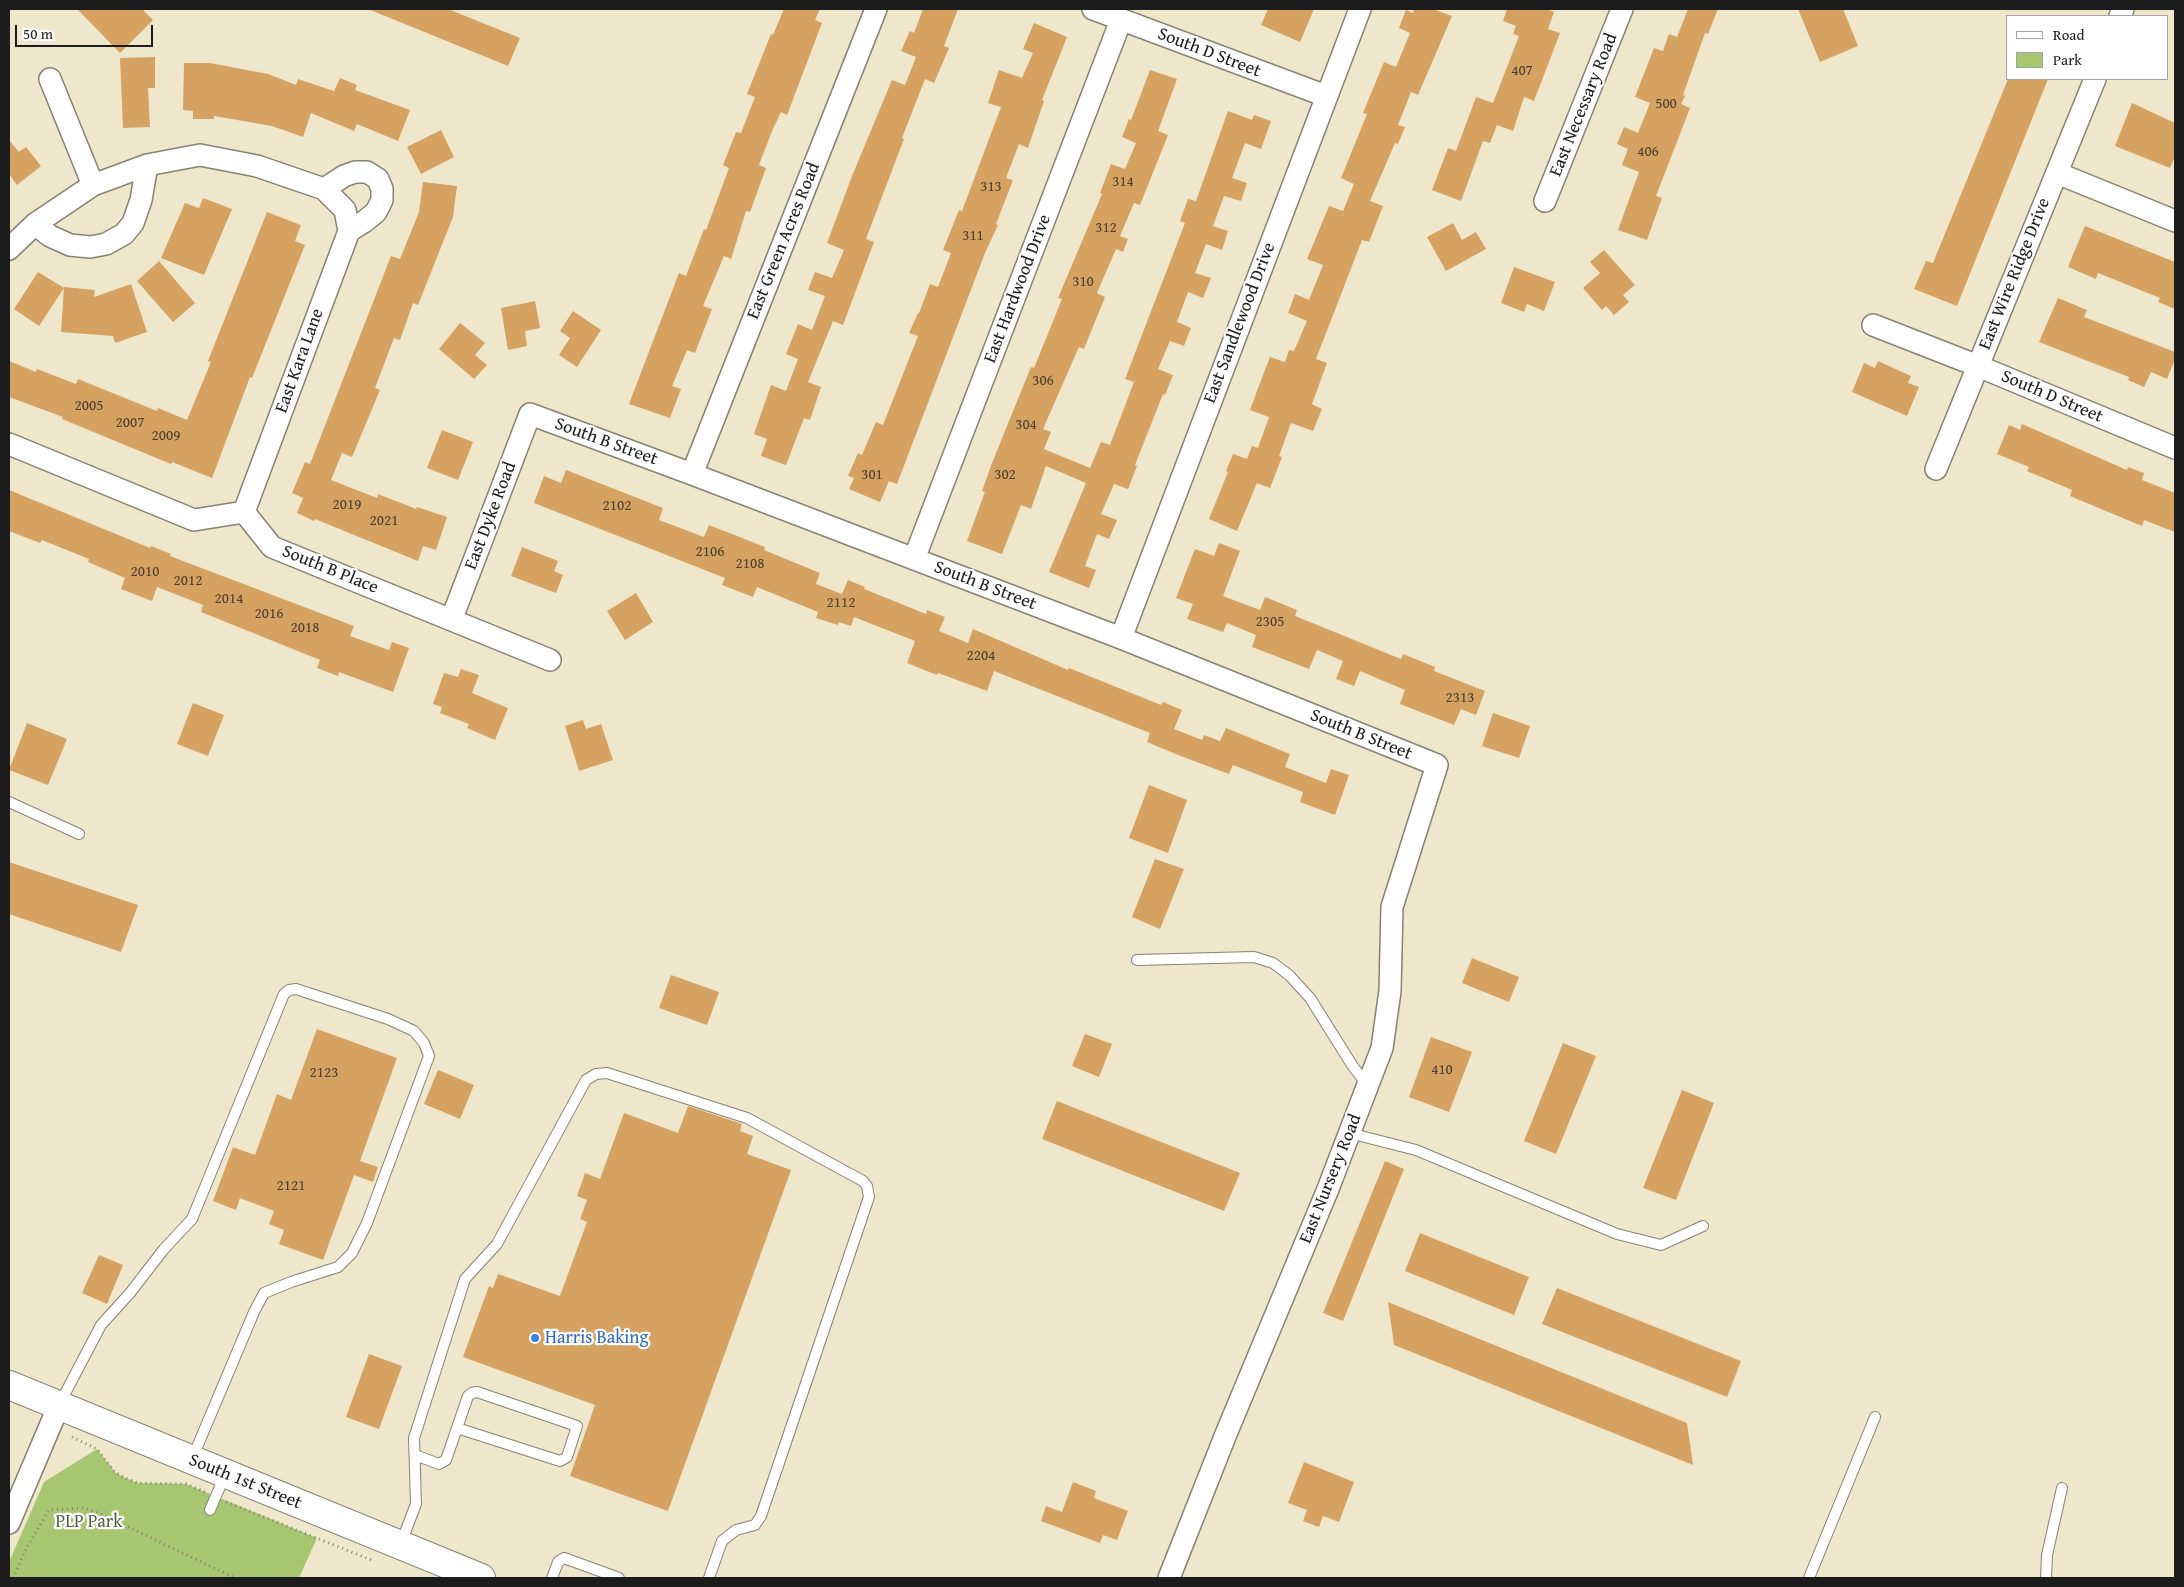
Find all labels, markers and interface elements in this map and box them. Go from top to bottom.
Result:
scale bar [18,15,155,47]
legend [2006,15,2169,80]
text: 50 m [23,23,53,44]
street label: South D Street [1154,23,1264,83]
text: Road [2053,24,2084,45]
street label: East Necessary Road [1545,30,1623,180]
text: Park [2053,49,2082,70]
house number: 407 [1511,62,1533,80]
house number: 500 [1655,95,1677,113]
house number: 406 [1637,143,1659,161]
street label: East Green Acres Road [743,160,825,322]
house number: 314 [1112,173,1134,191]
house number: 313 [980,178,1002,196]
street label: East Wire Ridge Drive [1975,195,2055,353]
street label: East Hardwood Drive [980,212,1056,366]
house number: 312 [1095,219,1117,237]
house number: 311 [962,227,984,245]
street label: East Sandlewood Drive [1199,240,1281,406]
house number: 310 [1072,273,1094,291]
street label: East Kara Lane [271,306,329,416]
street label: South D Street [1998,366,2106,428]
house number: 306 [1032,372,1054,390]
house number: 2005 [75,397,103,415]
street label: South B Street [552,413,660,471]
house number: 2007 [116,414,144,432]
house number: 304 [1015,416,1037,434]
house number: 2009 [152,427,180,445]
street label: East Dyke Road [461,459,521,573]
house number: 301 [861,466,883,484]
house number: 302 [994,466,1016,484]
house number: 2019 [333,496,361,514]
house number: 2102 [603,497,631,515]
house number: 2021 [370,512,398,530]
street label: South B Place [279,541,381,599]
house number: 2106 [696,543,724,561]
house number: 2108 [736,555,764,573]
street label: South B Street [931,557,1039,615]
house number: 2010 [131,563,159,581]
house number: 2012 [174,572,202,590]
house number: 2014 [215,590,243,608]
house number: 2112 [827,594,855,612]
house number: 2016 [255,605,283,623]
house number: 2305 [1256,613,1284,631]
house number: 2018 [291,619,319,637]
house number: 2204 [967,647,995,665]
house number: 2313 [1446,689,1474,707]
street label: South B Street [1307,705,1415,765]
house number: 410 [1431,1061,1453,1079]
house number: 2123 [310,1064,338,1082]
street label: East Nursery Road [1295,1111,1367,1247]
house number: 2121 [277,1177,305,1195]
place label: Harris Baking [545,1327,648,1349]
marker: Harris Baking [529,1332,541,1344]
street label: South 1st Street [185,1450,305,1514]
park label: PLP Park [56,1511,122,1533]

